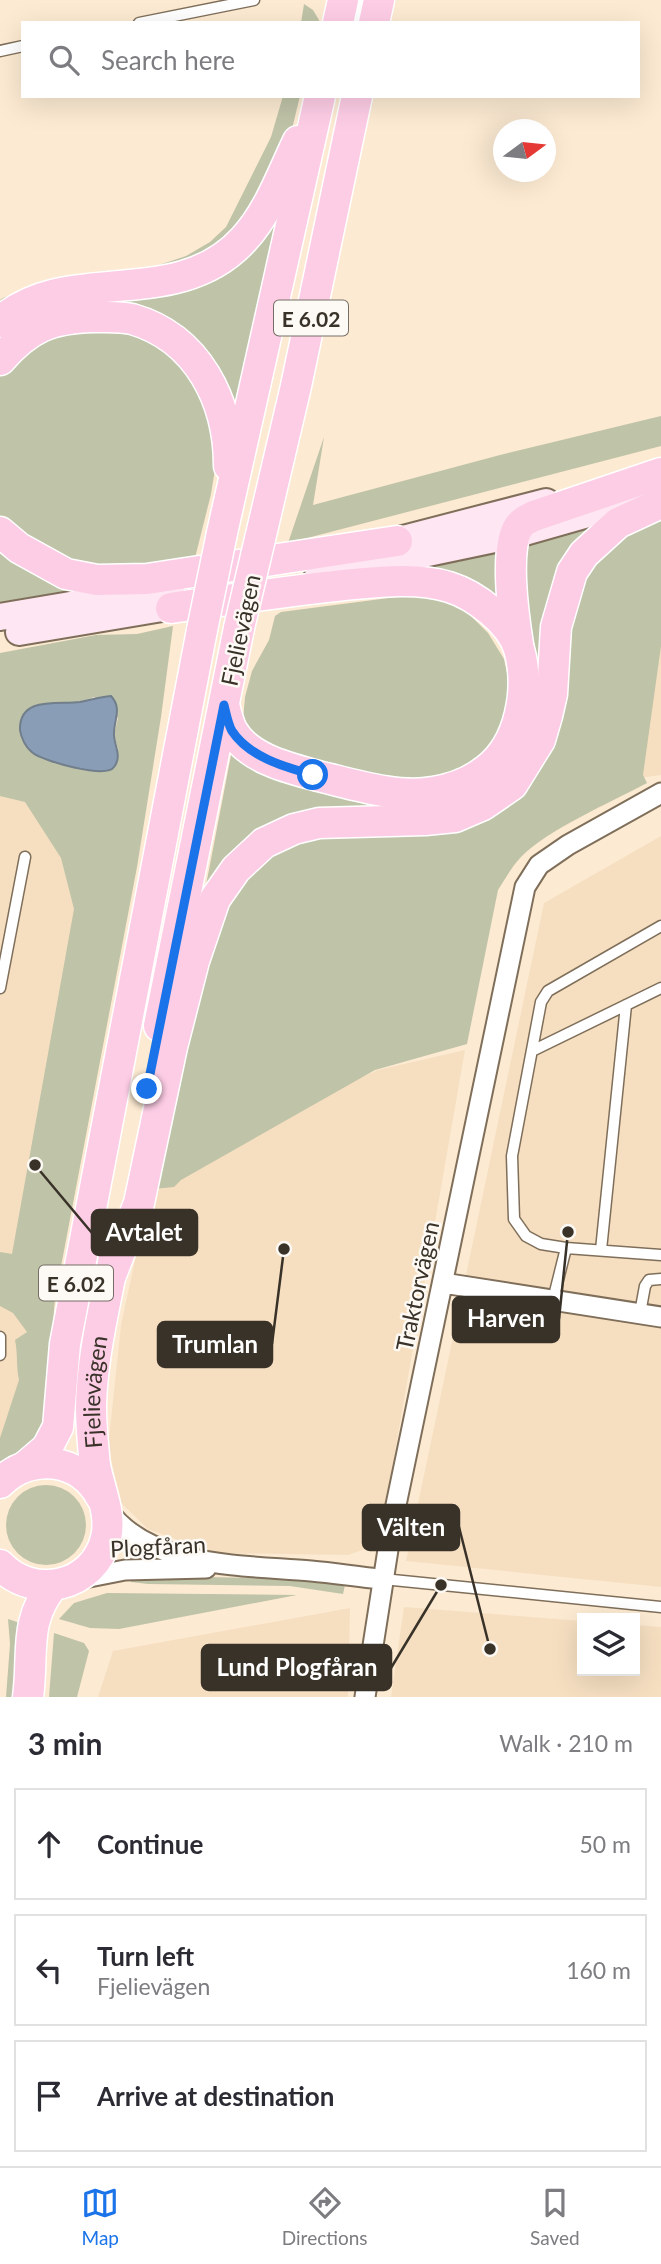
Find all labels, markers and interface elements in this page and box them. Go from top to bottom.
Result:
search box [21,21,640,98]
icon: search [45,41,83,79]
text: Search here [101,44,235,76]
north arrow [493,119,556,182]
road number: E 6.02 [274,300,348,336]
street label: Fjelievägen [215,572,265,688]
route start [297,759,328,790]
route end [131,1073,162,1104]
callout: Avtalet [92,1210,197,1255]
text: Avtalet [104,1217,183,1246]
street label: Traktorvägen [390,1219,444,1353]
road number: E 6.02 [39,1266,113,1300]
callout: Harven [453,1297,559,1342]
text: Harven [467,1303,545,1332]
callout: Trumlan [158,1322,272,1367]
text: Trumlan [172,1329,258,1358]
street label: Fjelievägen [77,1333,113,1450]
callout: Välten [363,1505,459,1550]
text: Välten [376,1512,445,1541]
street label: Plogfåran [109,1530,207,1562]
map controls [577,1613,640,1676]
button: layers [577,1613,640,1676]
callout: Lund Plogfåran [202,1645,391,1690]
text: Lund Plogfåran [217,1652,377,1681]
text: 3 min [28,1725,102,1761]
text: Walk · 210 m [499,1729,633,1757]
icon: ahead [30,1825,68,1863]
text: Continue [97,1828,203,1860]
text: 50 m [580,1830,631,1858]
text: Turn left [97,1940,194,1972]
icon: left [30,1951,68,1989]
text: 160 m [566,1956,631,1984]
text: Fjelievägen [97,1972,210,2000]
icon: arrive [30,2077,68,2115]
text: Arrive at destination [97,2080,334,2112]
tab: Map [81,2184,119,2249]
tab: Directions [282,2184,368,2249]
tab: Saved [530,2184,580,2249]

